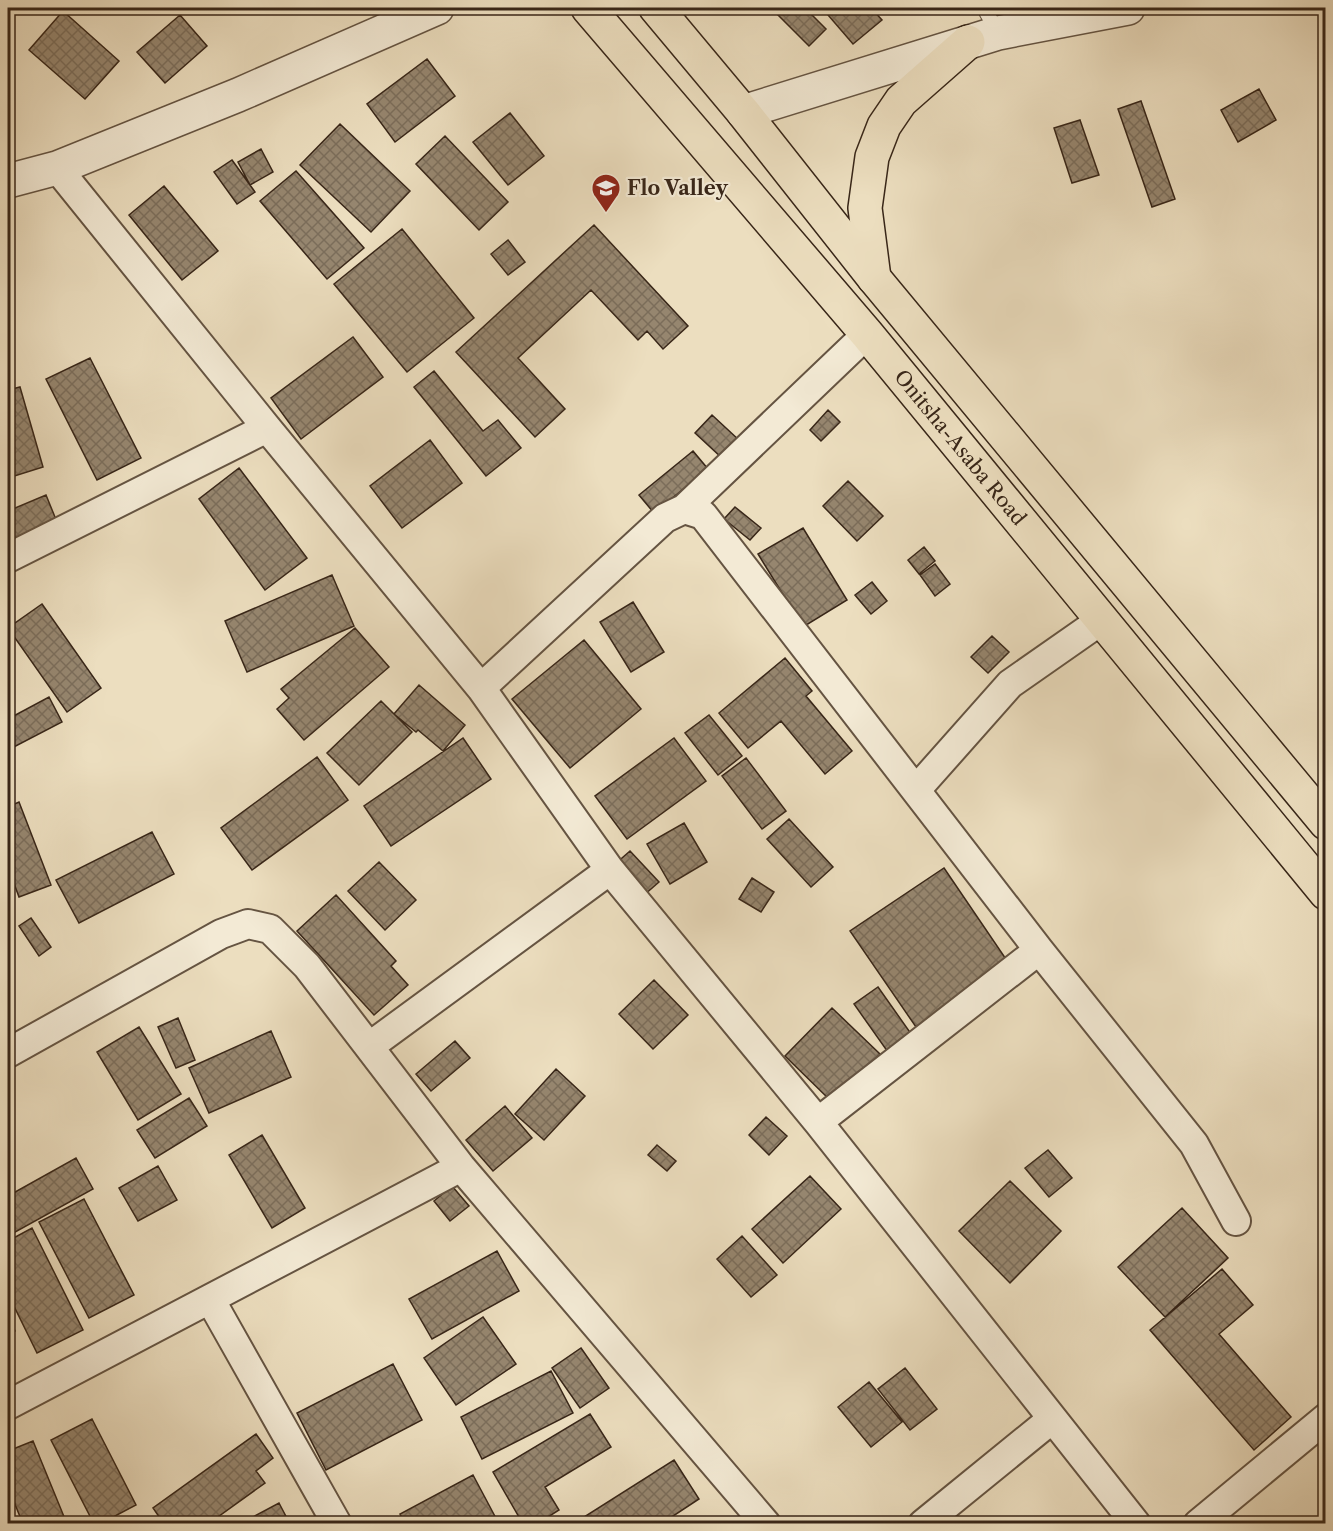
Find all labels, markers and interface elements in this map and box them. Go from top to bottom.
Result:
school or university icon: Flo Valley [590,172,622,214]
place label: Flo Valley [627,176,728,200]
street label: Onitsha-Asaba Road [889,365,1031,530]

